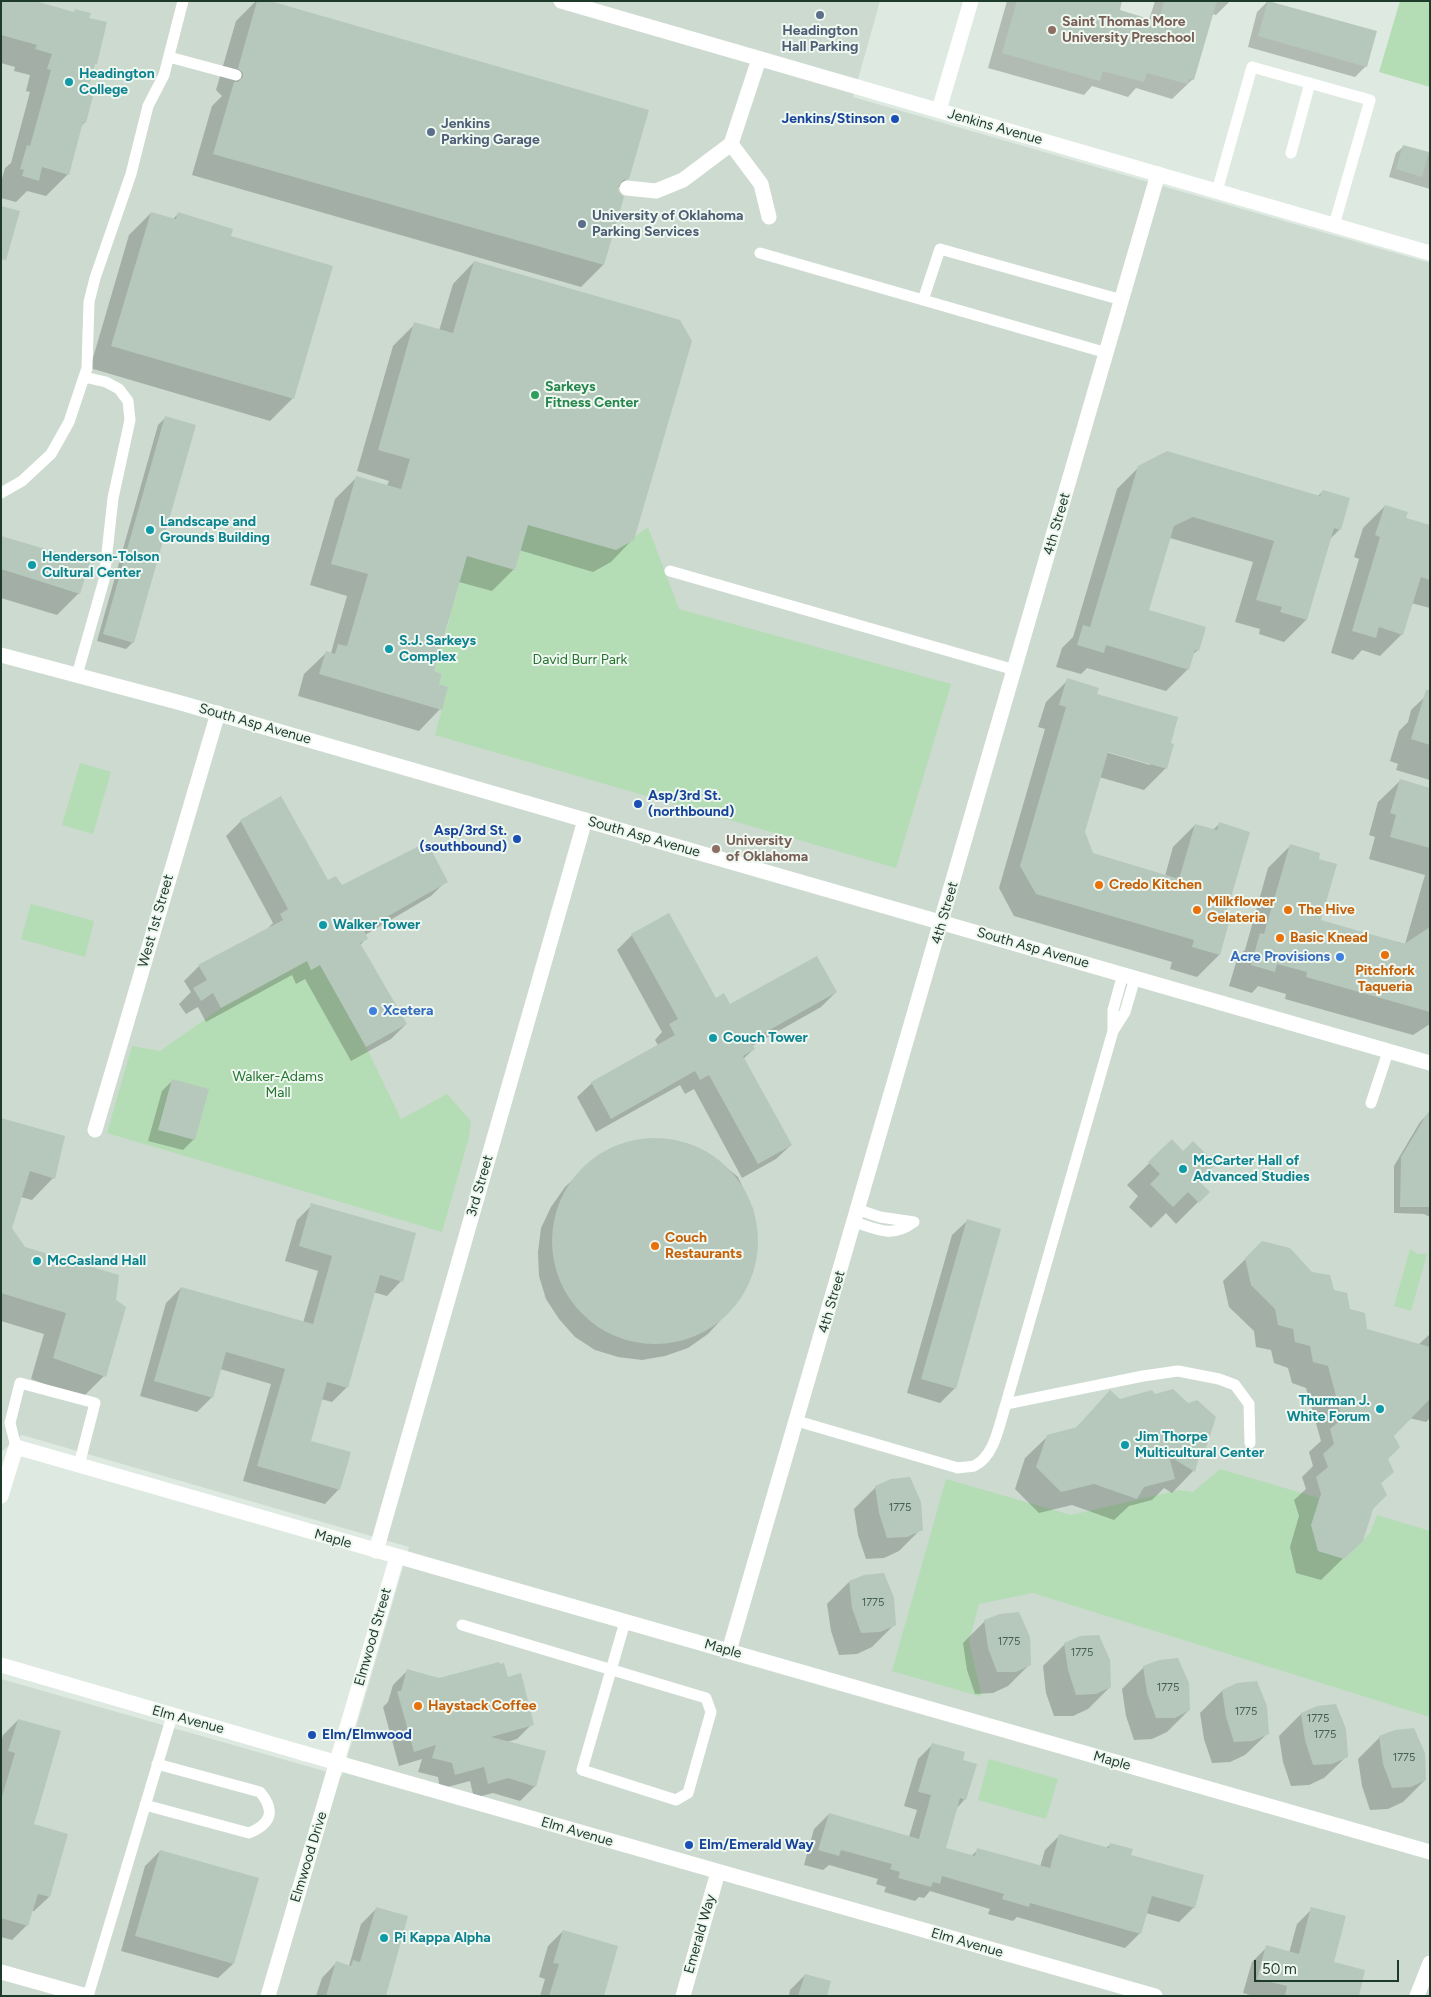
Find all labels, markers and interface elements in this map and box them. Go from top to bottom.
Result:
marker: Headington Hall Parking [814,9,826,21]
place label: Saint Thomas More University Preschool [1062,14,1195,46]
place label: Headington Hall Parking [782,23,858,56]
marker: Saint Thomas More University Preschool [1046,24,1058,36]
place label: Headington College [79,66,155,98]
marker: Headington College [63,76,75,88]
street label: Jenkins Avenue [946,105,1044,149]
place label: Jenkins/Stinson [781,111,885,127]
marker: Jenkins/Stinson [889,113,901,125]
place label: Jenkins Parking Garage [441,116,540,148]
marker: Jenkins Parking Garage [425,126,437,138]
place label: University of Oklahoma Parking Services [592,208,744,240]
marker: University of Oklahoma Parking Services [576,218,588,230]
place label: Sarkeys Fitness Center [545,379,639,412]
marker: Sarkeys Fitness Center [529,389,541,401]
street label: 4th Street [1040,491,1074,557]
place label: Landscape and Grounds Building [160,514,270,546]
marker: Landscape and Grounds Building [144,524,156,536]
place label: Henderson-Tolson Cultural Center [42,549,159,582]
marker: Henderson-Tolson Cultural Center [26,559,38,571]
place label: S.J. Sarkeys Complex [399,633,476,666]
marker: S.J. Sarkeys Complex [383,643,395,655]
park label: David Burr Park [533,652,627,668]
street label: South Asp Avenue [197,700,313,748]
place label: Asp/3rd St. (northbound) [648,788,734,820]
marker: Asp/3rd St. (northbound) [632,798,644,810]
street label: South Asp Avenue [586,813,702,861]
place label: Asp/3rd St. (southbound) [419,823,507,856]
marker: Asp/3rd St. (southbound) [511,833,523,845]
place label: University of Oklahoma [726,833,808,866]
marker: University of Oklahoma [710,843,722,855]
street label: West 1st Street [135,873,177,969]
place label: Credo Kitchen [1109,877,1202,893]
marker: Credo Kitchen [1093,879,1105,891]
street label: 4th Street [928,880,962,946]
place label: Milkflower Gelateria [1207,894,1275,926]
place label: The Hive [1298,902,1355,918]
marker: Milkflower Gelateria [1191,904,1203,916]
marker: The Hive [1282,904,1294,916]
place label: Walker Tower [333,917,420,933]
marker: Walker Tower [317,919,329,931]
street label: South Asp Avenue [975,924,1091,972]
place label: Basic Knead [1290,930,1368,946]
marker: Basic Knead [1274,932,1286,944]
place label: Acre Provisions [1230,949,1330,965]
marker: Pitchfork Taqueria [1379,949,1391,961]
marker: Acre Provisions [1334,951,1346,963]
place label: Pitchfork Taqueria [1355,963,1415,996]
place label: Xcetera [383,1003,433,1019]
marker: Xcetera [367,1005,379,1017]
place label: Couch Tower [723,1030,808,1046]
marker: Couch Tower [707,1032,719,1044]
park label: Walker-Adams Mall [232,1069,324,1102]
street label: 3rd Street [463,1153,497,1219]
place label: McCarter Hall of Advanced Studies [1193,1153,1310,1186]
marker: McCarter Hall of Advanced Studies [1177,1163,1189,1175]
place label: Couch Restaurants [665,1230,742,1262]
marker: Couch Restaurants [649,1240,661,1252]
place label: McCasland Hall [47,1253,146,1269]
marker: McCasland Hall [31,1255,43,1267]
street label: 4th Street [815,1269,849,1335]
place label: Thurman J. White Forum [1287,1393,1370,1425]
marker: Thurman J. White Forum [1374,1403,1386,1415]
place label: Jim Thorpe Multicultural Center [1135,1429,1264,1461]
marker: Jim Thorpe Multicultural Center [1119,1439,1131,1451]
house number: 1775 [889,1501,911,1515]
street label: Maple [312,1526,354,1552]
street label: Elmwood Street [351,1586,395,1688]
house number: 1775 [862,1596,884,1610]
house number: 1775 [998,1635,1020,1649]
street label: Maple [702,1636,744,1662]
house number: 1775 [1071,1646,1093,1660]
house number: 1775 [1157,1681,1179,1695]
place label: Haystack Coffee [428,1698,536,1714]
marker: Haystack Coffee [412,1700,424,1712]
street label: Elm Avenue [150,1702,226,1738]
house number: 1775 [1235,1705,1257,1719]
house number: 1775 [1307,1712,1329,1726]
place label: Elm/Elmwood [322,1727,412,1743]
house number: 1775 [1314,1728,1336,1742]
marker: Elm/Elmwood [306,1729,318,1741]
street label: Maple [1091,1748,1133,1774]
house number: 1775 [1393,1751,1415,1765]
street label: Elmwood Drive [287,1809,331,1905]
street label: Elm Avenue [539,1814,615,1850]
place label: Elm/Emerald Way [699,1837,814,1853]
marker: Elm/Emerald Way [683,1839,695,1851]
street label: Emerald Way [681,1892,719,1976]
street label: Elm Avenue [929,1925,1005,1961]
place label: Pi Kappa Alpha [394,1930,491,1946]
marker: Pi Kappa Alpha [378,1932,390,1944]
scale bar [1256,1950,1401,1982]
text: 50 m [1262,1960,1297,1978]

